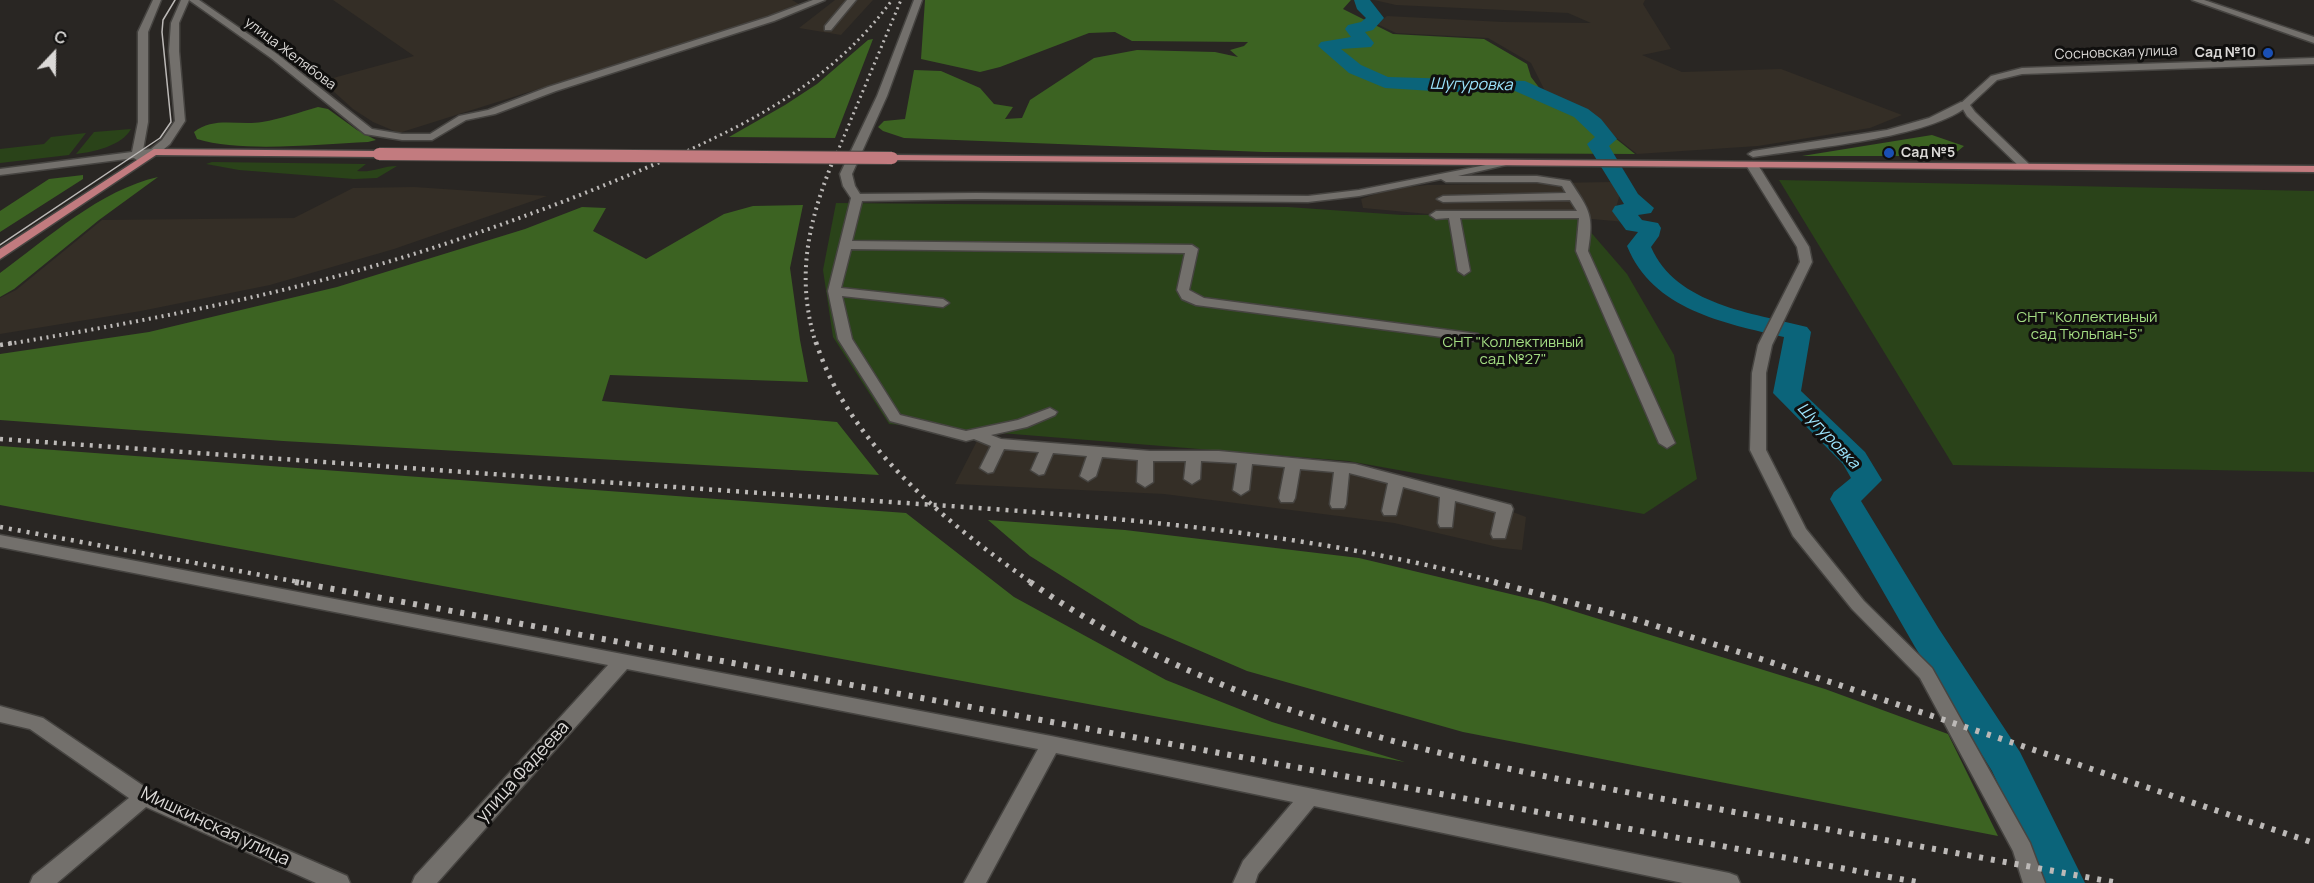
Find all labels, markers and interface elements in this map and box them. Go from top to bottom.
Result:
street label: улица Желябова [241,14,339,94]
north arrow [24,24,84,84]
text: С [51,25,70,50]
street label: Сосновская улица [2054,42,2178,64]
place label: Сад №10 [2195,45,2256,61]
marker: Сад №10 [2261,46,2275,60]
water label: Шугуровка [1429,75,1513,95]
place label: Сад №5 [1901,145,1955,161]
marker: Сад №5 [1882,146,1896,160]
park label: СНТ "Коллективный сад Тюльпан-5" [2016,309,2158,344]
park label: СНТ "Коллективный сад №27" [1442,334,1584,369]
water label: Шугуровка [1793,399,1863,473]
street label: улица Фадеева [472,717,574,827]
street label: Мишкинская улица [137,783,293,871]

